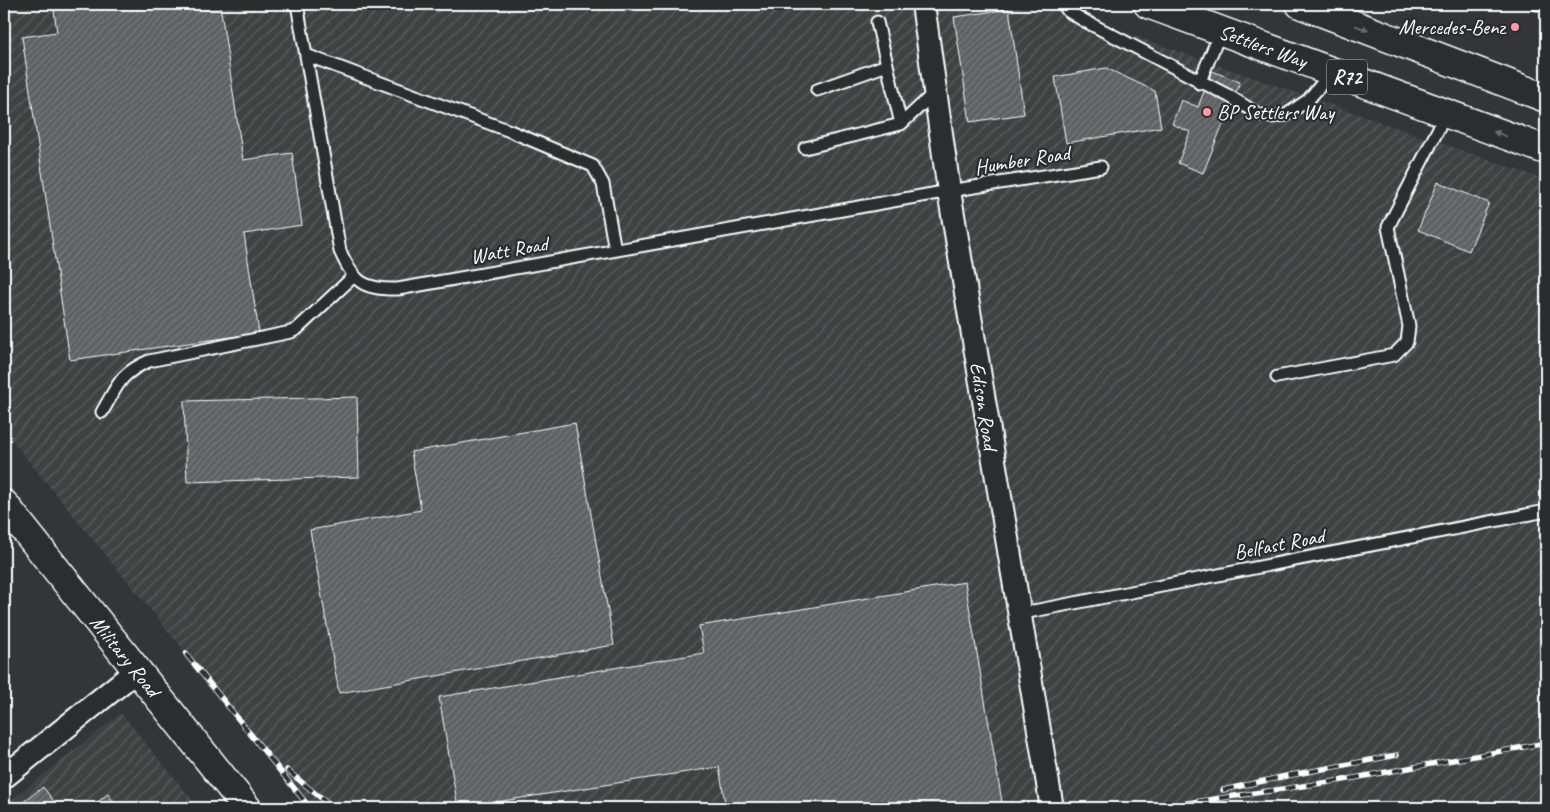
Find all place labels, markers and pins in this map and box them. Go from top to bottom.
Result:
place label: Mercedes-Benz [1398,14,1507,40]
marker: Mercedes-Benz [1509,21,1521,33]
place label: BP Settlers Way [1217,99,1336,125]
marker: BP Settlers Way [1201,106,1213,118]

